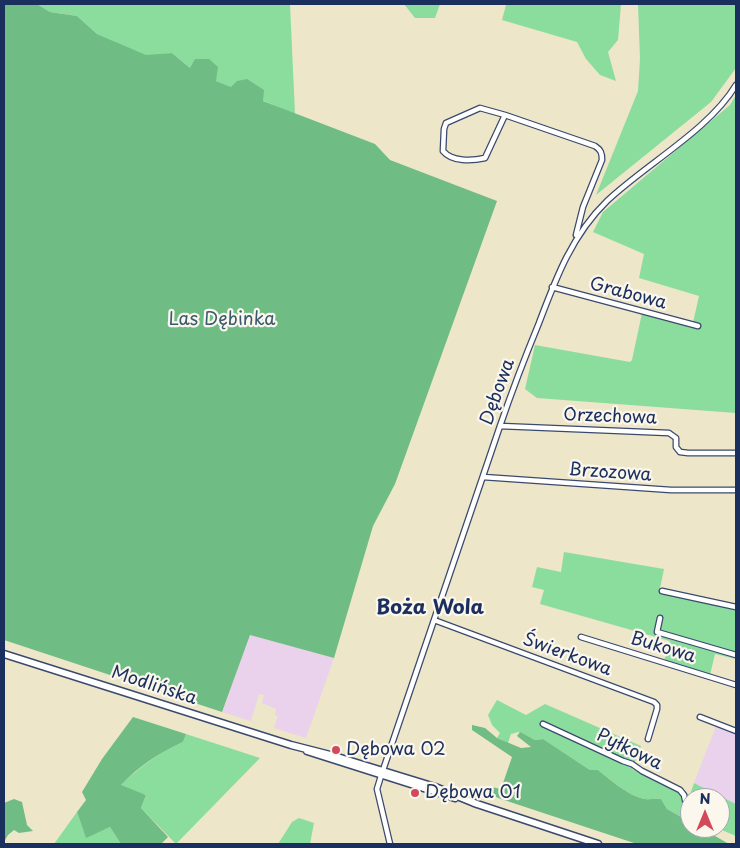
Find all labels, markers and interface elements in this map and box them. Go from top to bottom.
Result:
street label: Grabowa [587,273,669,315]
park label: Las Dębinka [168,309,276,331]
street label: Dębowa [476,356,520,428]
street label: Orzechowa [563,405,657,429]
street label: Brzozowa [568,459,652,487]
district label: Boża Wola [376,596,484,620]
street label: Bukowa [628,628,698,668]
street label: Świerkowa [520,629,614,681]
street label: Modlińska [108,662,200,710]
street label: Pyłkowa [592,725,666,775]
place label: Dębowa 02 [346,739,446,761]
marker: Dębowa 02 [330,744,342,756]
place label: Dębowa 01 [425,782,521,804]
marker: Dębowa 01 [409,787,421,799]
north arrow [680,788,730,838]
text: N [699,788,711,809]

